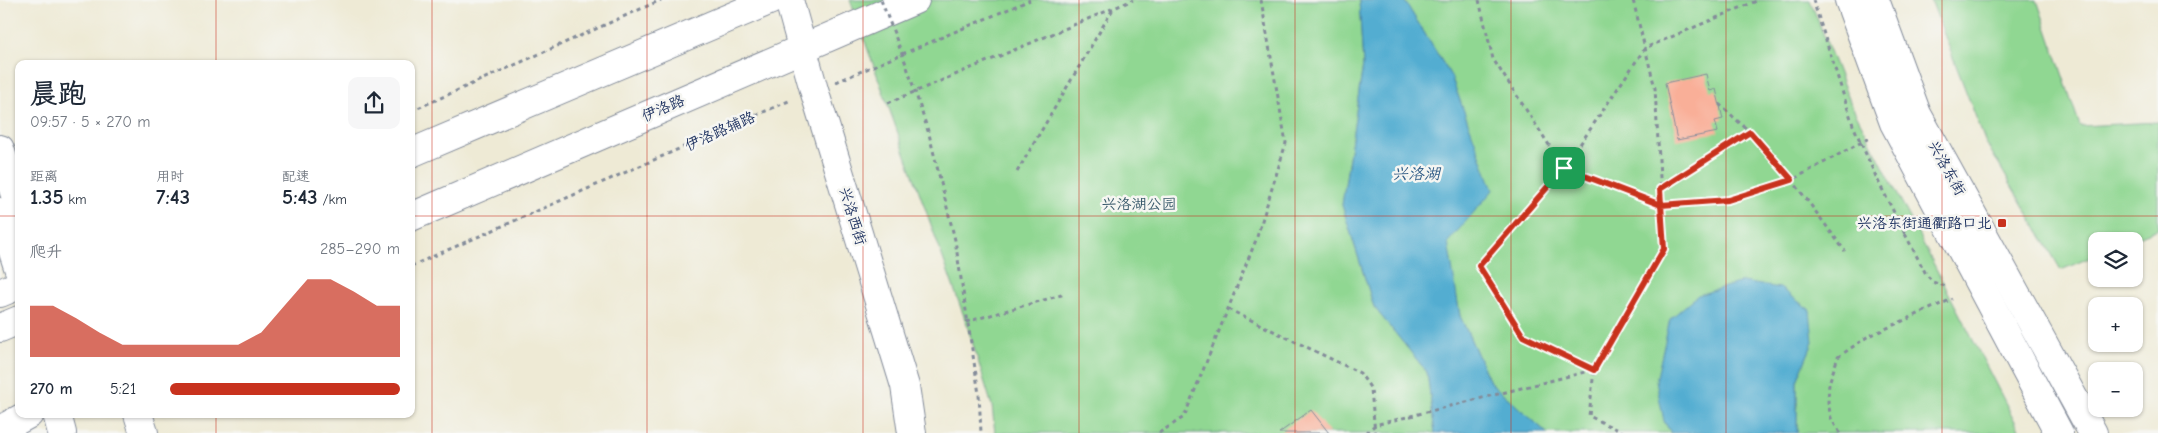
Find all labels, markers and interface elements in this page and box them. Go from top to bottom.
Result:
button: share [348,77,400,129]
text: 晨跑 [30,78,86,110]
street label: 伊洛路 [639,91,687,125]
street label: 伊洛路辅路 [682,108,758,154]
text: 09:57 · 5 × 270 m [30,113,150,131]
street label: 兴洛东街 [1925,137,1969,199]
pin [1543,147,1585,189]
icon: arrive [1550,154,1578,182]
water label: 兴洛湖 [1392,165,1442,183]
text: 距离 [30,168,58,185]
text: 用时 [156,168,184,185]
text: 配速 [282,168,310,185]
text: 1.35 [30,185,64,209]
text: 7:43 [156,185,190,209]
text: 5:43 [282,185,318,209]
street label: 兴洛西街 [836,185,870,247]
text: km [64,191,87,208]
text: /km [318,191,347,208]
park label: 兴洛湖公园 [1101,195,1177,213]
place label: 兴洛东街通衢路口北 [1857,214,1992,232]
marker: 兴洛东街通衢路口北 [1996,217,2008,229]
map controls [2088,232,2143,417]
button: layers [2088,232,2143,287]
text: 285–290 m [320,240,400,258]
text: 爬升 [30,243,62,261]
button: + [2088,297,2143,352]
button: − [2088,362,2143,417]
text: 270 m [30,380,73,398]
text: 5:21 [110,380,136,398]

